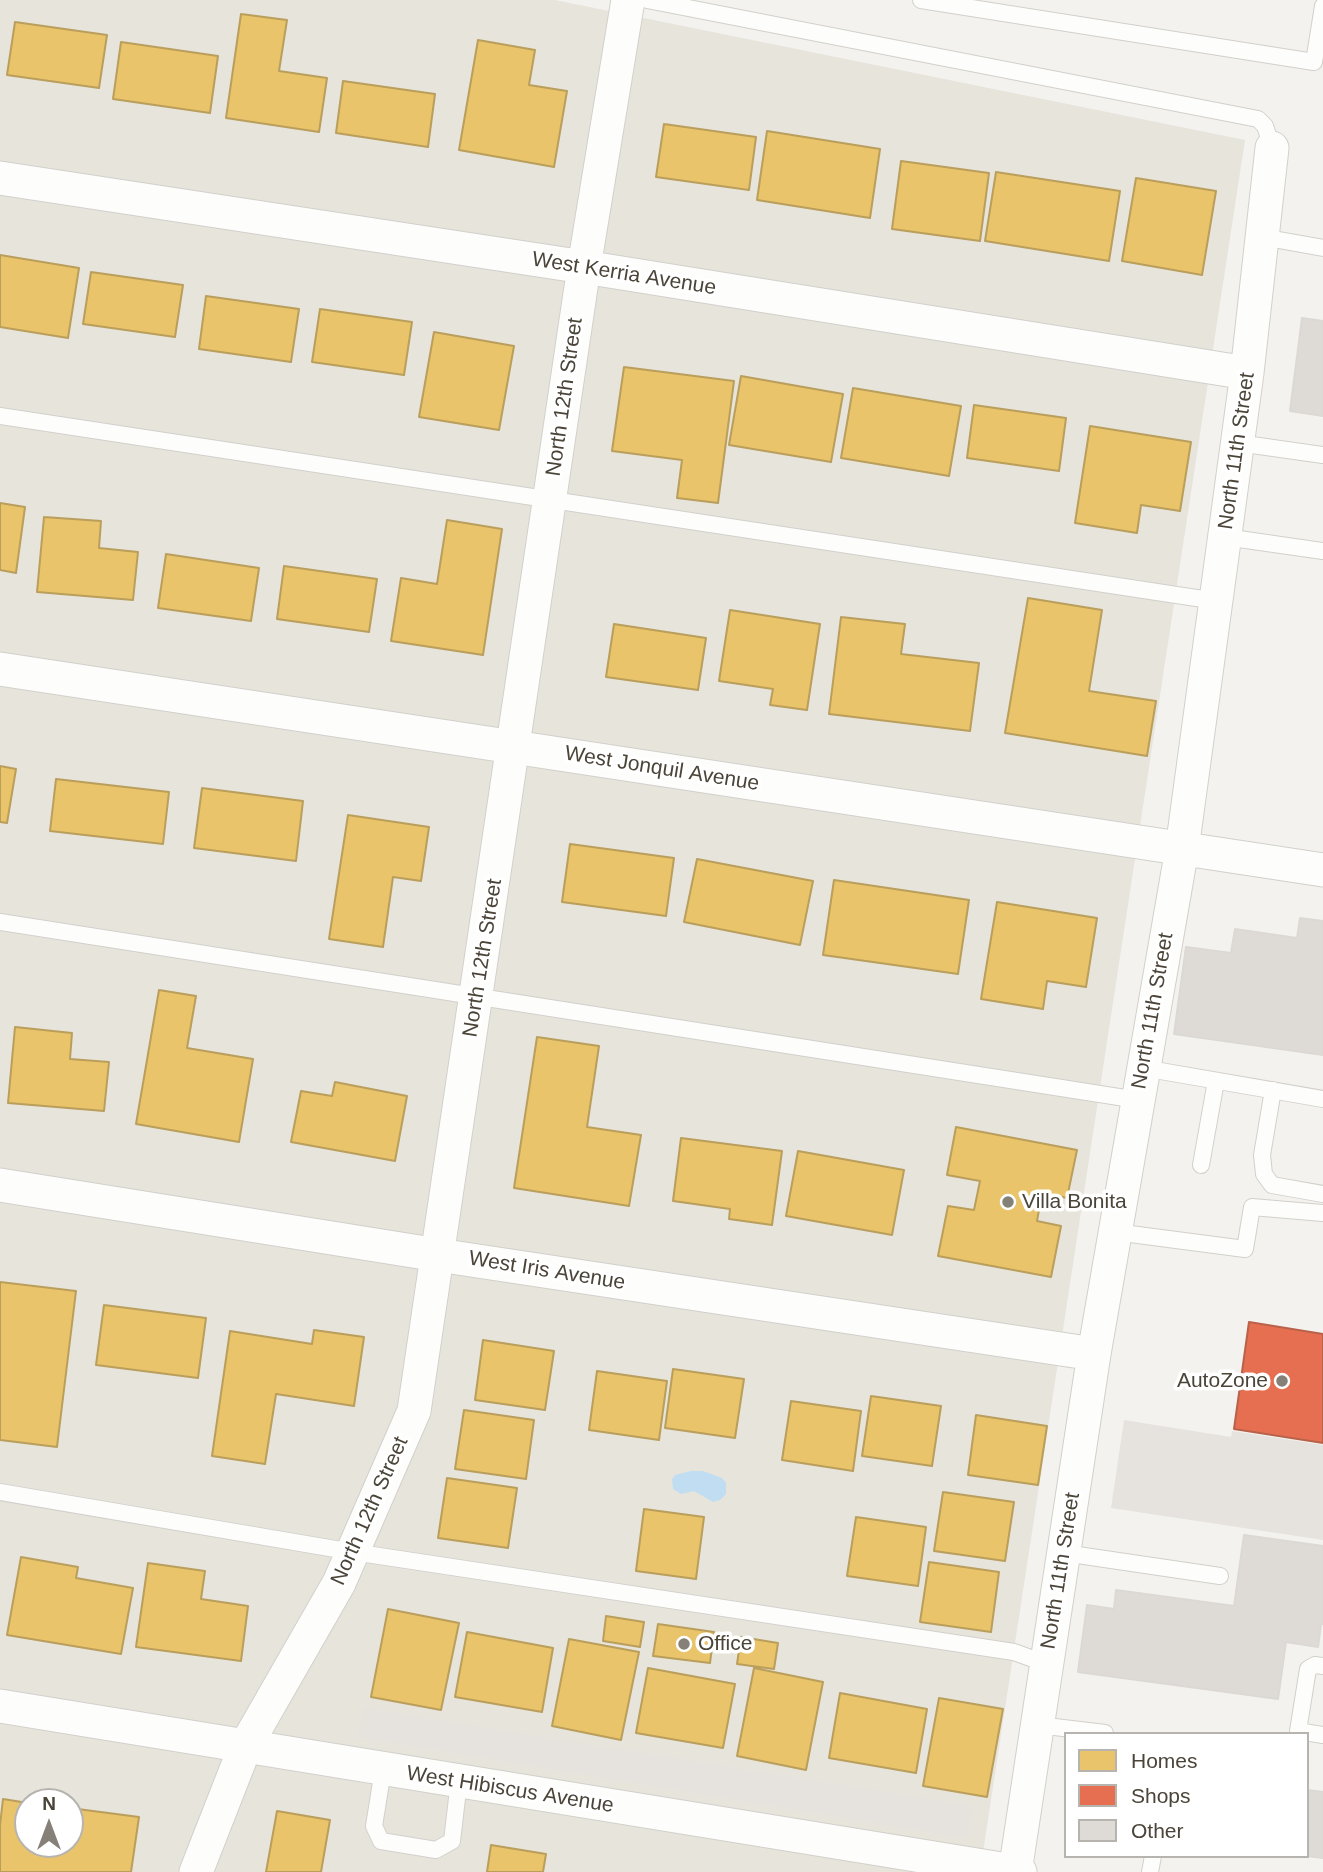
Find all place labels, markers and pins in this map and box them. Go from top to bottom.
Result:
place label: Villa Bonita [1022,1189,1127,1215]
marker: Villa Bonita [1000,1194,1016,1210]
place label: AutoZone [1177,1368,1268,1394]
marker: AutoZone [1274,1373,1290,1389]
place label: Office [698,1631,752,1657]
marker: Office [676,1636,692,1652]

